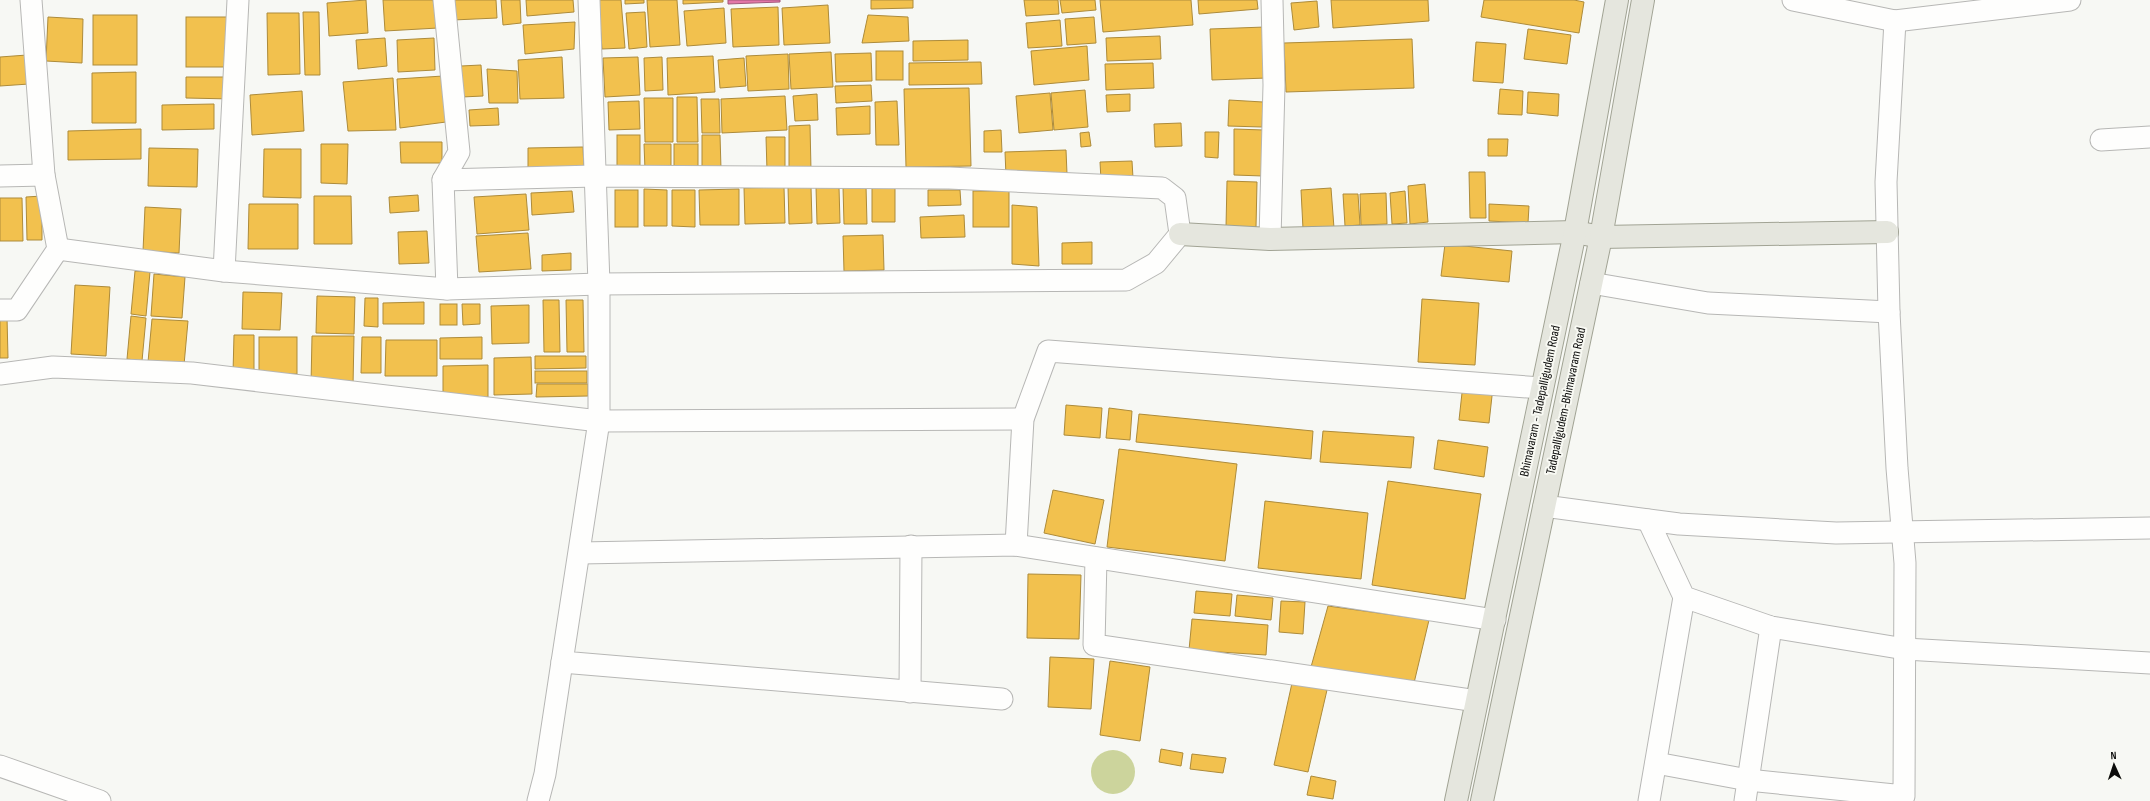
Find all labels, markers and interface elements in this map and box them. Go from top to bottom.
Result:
street label: Bhimavaram - Tadepalligudem Road [1516,324,1564,478]
street label: Tadepalligudem-Bhimavaram Road [1543,326,1589,476]
north arrow [2094,745,2134,785]
text: N [2110,749,2117,762]

